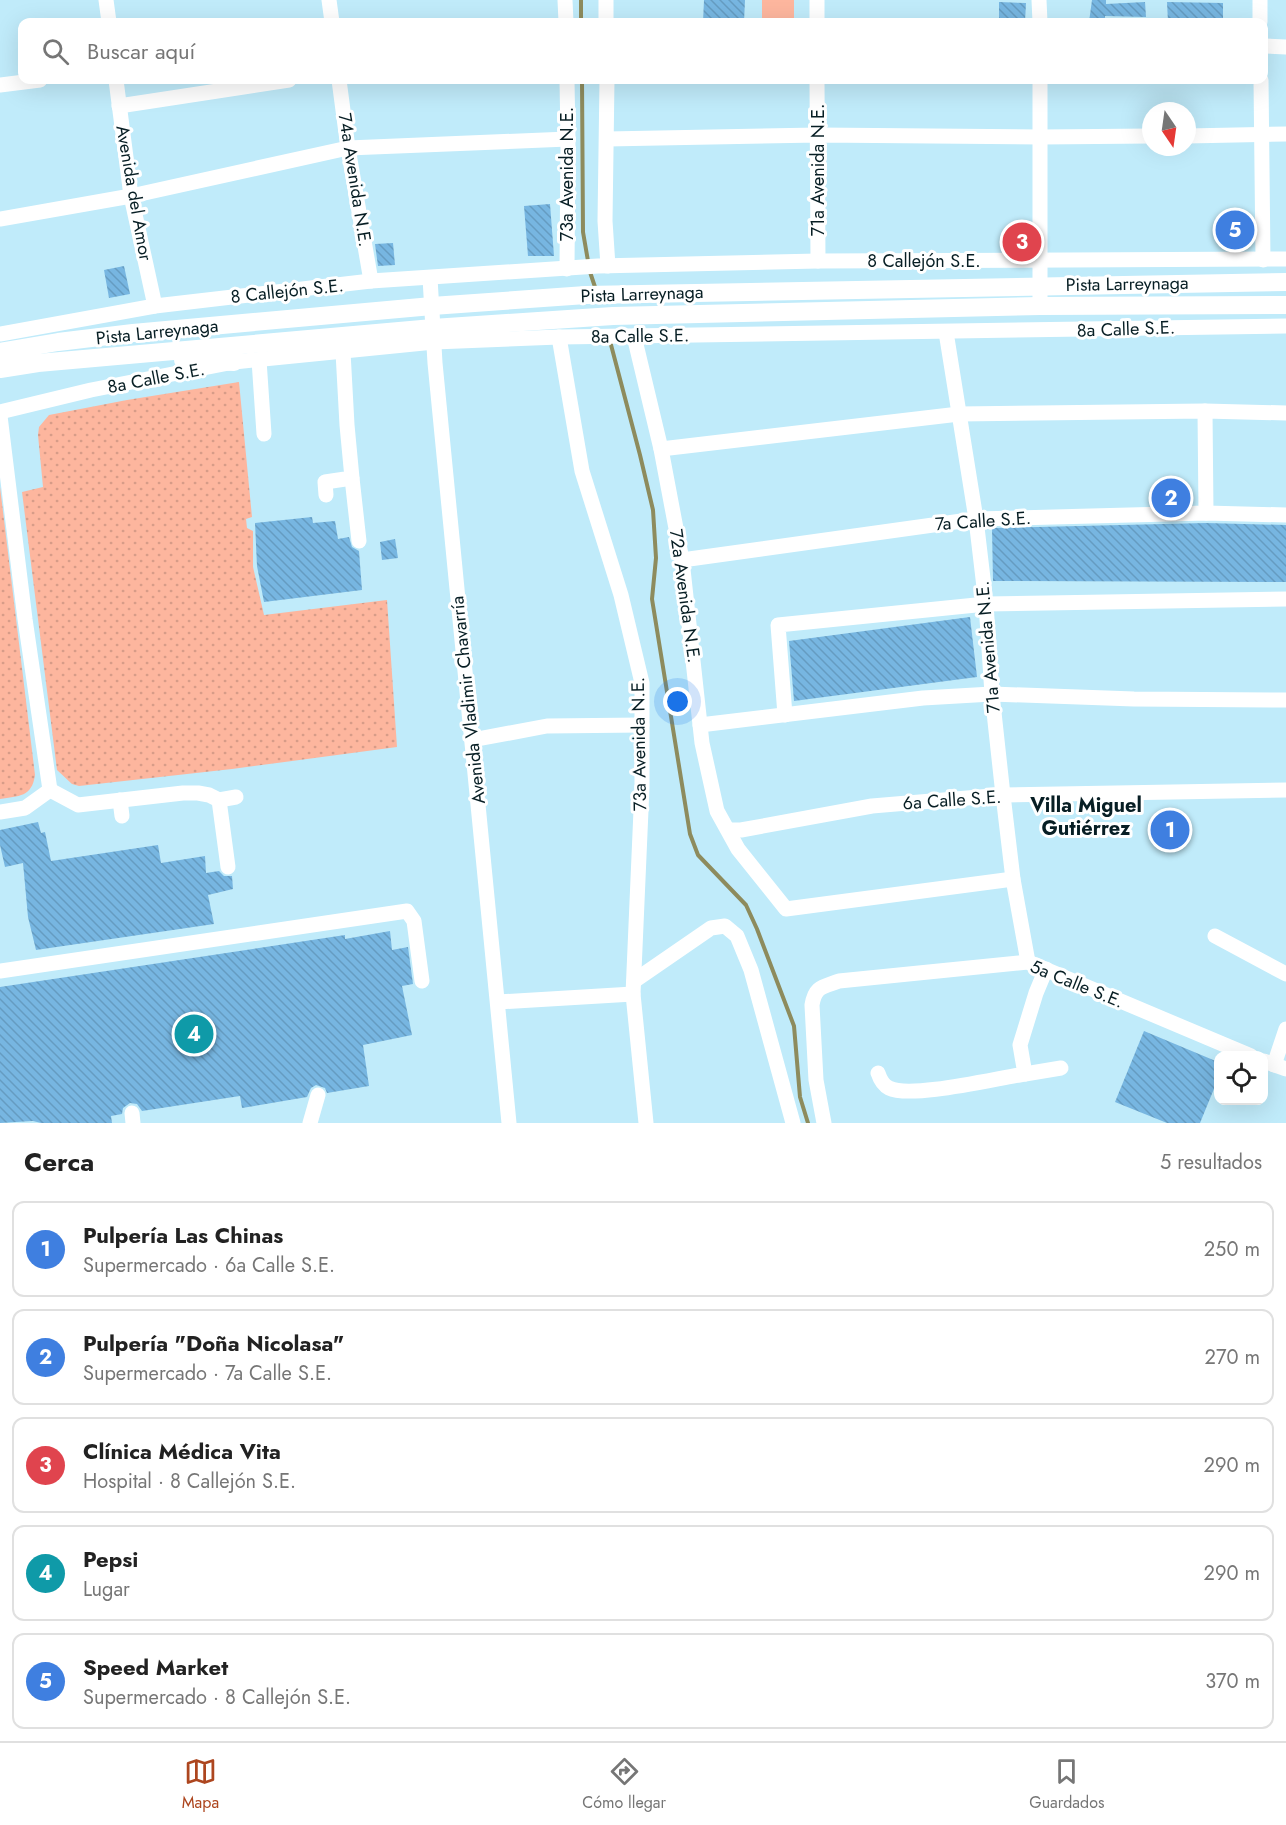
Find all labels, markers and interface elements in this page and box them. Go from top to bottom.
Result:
search box [18,18,1268,84]
icon: search [39,35,72,68]
text: Buscar aquí [87,35,195,67]
north arrow [1142,102,1196,156]
street label: 71a Avenida N.E. [805,104,831,236]
street label: 73a Avenida N.E. [554,107,580,241]
street label: 74a Avenida N.E. [332,111,378,249]
street label: Avenida del Amor [109,123,159,264]
pin: 5 [1216,208,1254,252]
pin: 3 [1002,220,1042,264]
street label: 8 Callejón S.E. [867,248,981,274]
street label: Pista Larreynaga [1065,270,1189,298]
street label: 8 Callejón S.E. [229,272,345,310]
street label: Pista Larreynaga [580,279,704,309]
street label: Pista Larreynaga [94,313,220,351]
street label: 8a Calle S.E. [1076,314,1176,344]
street label: 8a Calle S.E. [591,322,689,350]
street label: 8a Calle S.E. [105,356,207,400]
pin: 2 [1152,476,1190,520]
street label: 7a Calle S.E. [934,505,1032,537]
street label: 72a Avenida N.E. [663,527,707,665]
street label: 71a Avenida N.E. [969,580,1007,714]
street label: Avenida Vladimir Chavarría [444,595,492,805]
street label: 73a Avenida N.E. [625,677,653,811]
your location [663,687,692,716]
street label: 6a Calle S.E. [902,784,1002,816]
district label: Villa Miguel Gutiérrez [1029,791,1142,843]
pin: 1 [1150,808,1190,852]
street label: 5a Calle S.E. [1026,953,1128,1015]
pin: 4 [174,1012,214,1056]
map controls [1214,1051,1268,1105]
button: locate [1214,1051,1268,1105]
text: Cerca [24,1143,94,1181]
text: 5 resultados [1160,1148,1262,1177]
text: Pulpería Las Chinas [83,1219,283,1251]
text: 1 [40,1235,51,1264]
text: 250 m [1204,1235,1260,1264]
text: Supermercado · 6a Calle S.E. [83,1251,335,1280]
text: Pulpería "Doña Nicolasa" [83,1327,344,1359]
text: 2 [39,1343,52,1372]
text: 270 m [1205,1343,1260,1372]
text: Supermercado · 7a Calle S.E. [83,1359,332,1388]
text: Clínica Médica Vita [83,1435,281,1467]
text: 3 [39,1451,52,1480]
text: 290 m [1204,1451,1260,1480]
text: Hospital · 8 Callejón S.E. [83,1467,296,1496]
text: Pepsi [83,1543,138,1575]
text: 4 [39,1559,52,1588]
text: 290 m [1204,1559,1260,1588]
text: Lugar [83,1575,130,1604]
text: Speed Market [83,1651,228,1683]
text: 5 [39,1667,52,1696]
text: 370 m [1205,1667,1260,1696]
text: Supermercado · 8 Callejón S.E. [83,1683,351,1712]
tab: Mapa [182,1755,219,1814]
tab: Cómo llegar [582,1755,666,1814]
tab: Guardados [1029,1755,1104,1814]

